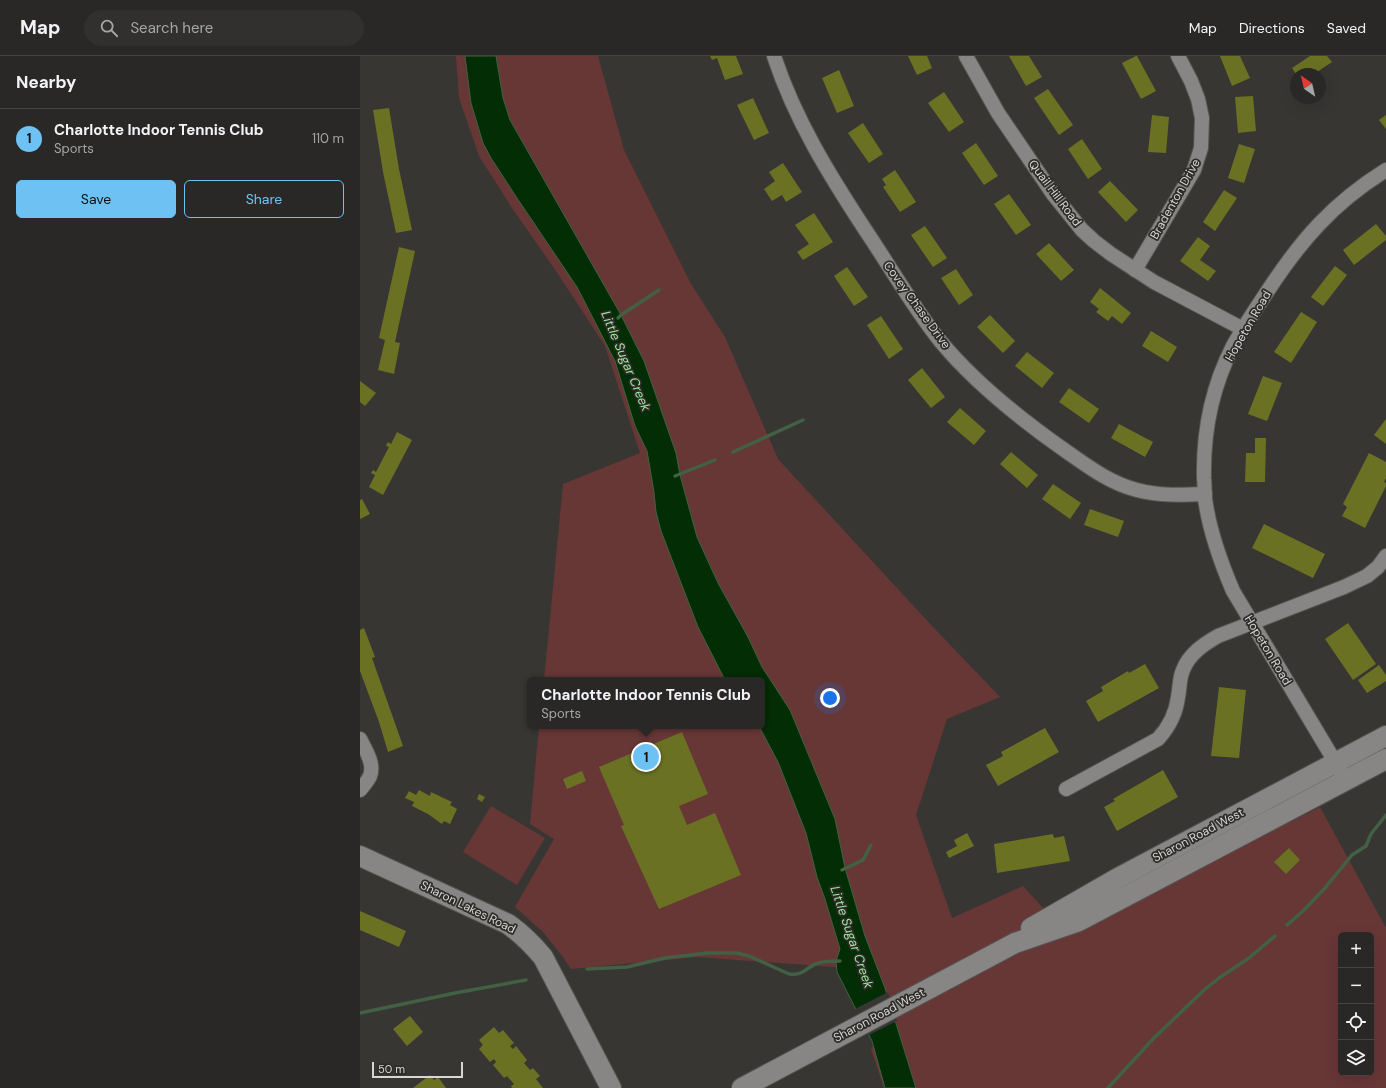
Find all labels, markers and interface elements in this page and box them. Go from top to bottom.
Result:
search box [84,10,364,46]
text: Map [20,15,60,40]
icon: search [98,17,120,39]
text: Search here [130,18,213,38]
text: Map [1189,19,1217,37]
text: Directions [1239,19,1305,37]
text: Saved [1327,19,1366,37]
north arrow [1290,68,1326,104]
text: Nearby [16,71,76,93]
text: Charlotte Indoor Tennis Club [54,120,264,140]
text: 1 [27,130,31,147]
text: 110 m [312,130,344,147]
text: Sports [54,140,94,157]
street label: Bradenton Drive [1146,156,1204,242]
street label: Quail Hill Road [1025,157,1085,229]
button: Save [16,180,176,218]
button: Share [184,180,344,218]
street label: Covey Chase Drive [880,258,954,352]
street label: Hopeton Road [1221,288,1275,364]
water label: Little Sugar Creek [597,308,655,414]
street label: Hopeton Road [1241,612,1295,688]
popup [527,677,765,729]
text: Charlotte Indoor Tennis Club [541,685,751,705]
your location [820,688,840,708]
text: Sports [541,705,581,722]
pin: 1 [633,742,659,772]
street label: Sharon Road West [1150,804,1247,866]
street label: Sharon Lakes Road [418,877,518,937]
water label: Little Sugar Creek [826,883,878,991]
map controls [1338,932,1374,1076]
button: + [1338,932,1374,968]
button: − [1338,968,1374,1004]
street label: Sharon Road West [831,984,928,1046]
button: locate [1338,1004,1374,1040]
button: layers [1338,1040,1374,1076]
scale bar [372,1060,463,1079]
text: 50 m [378,1062,405,1076]

